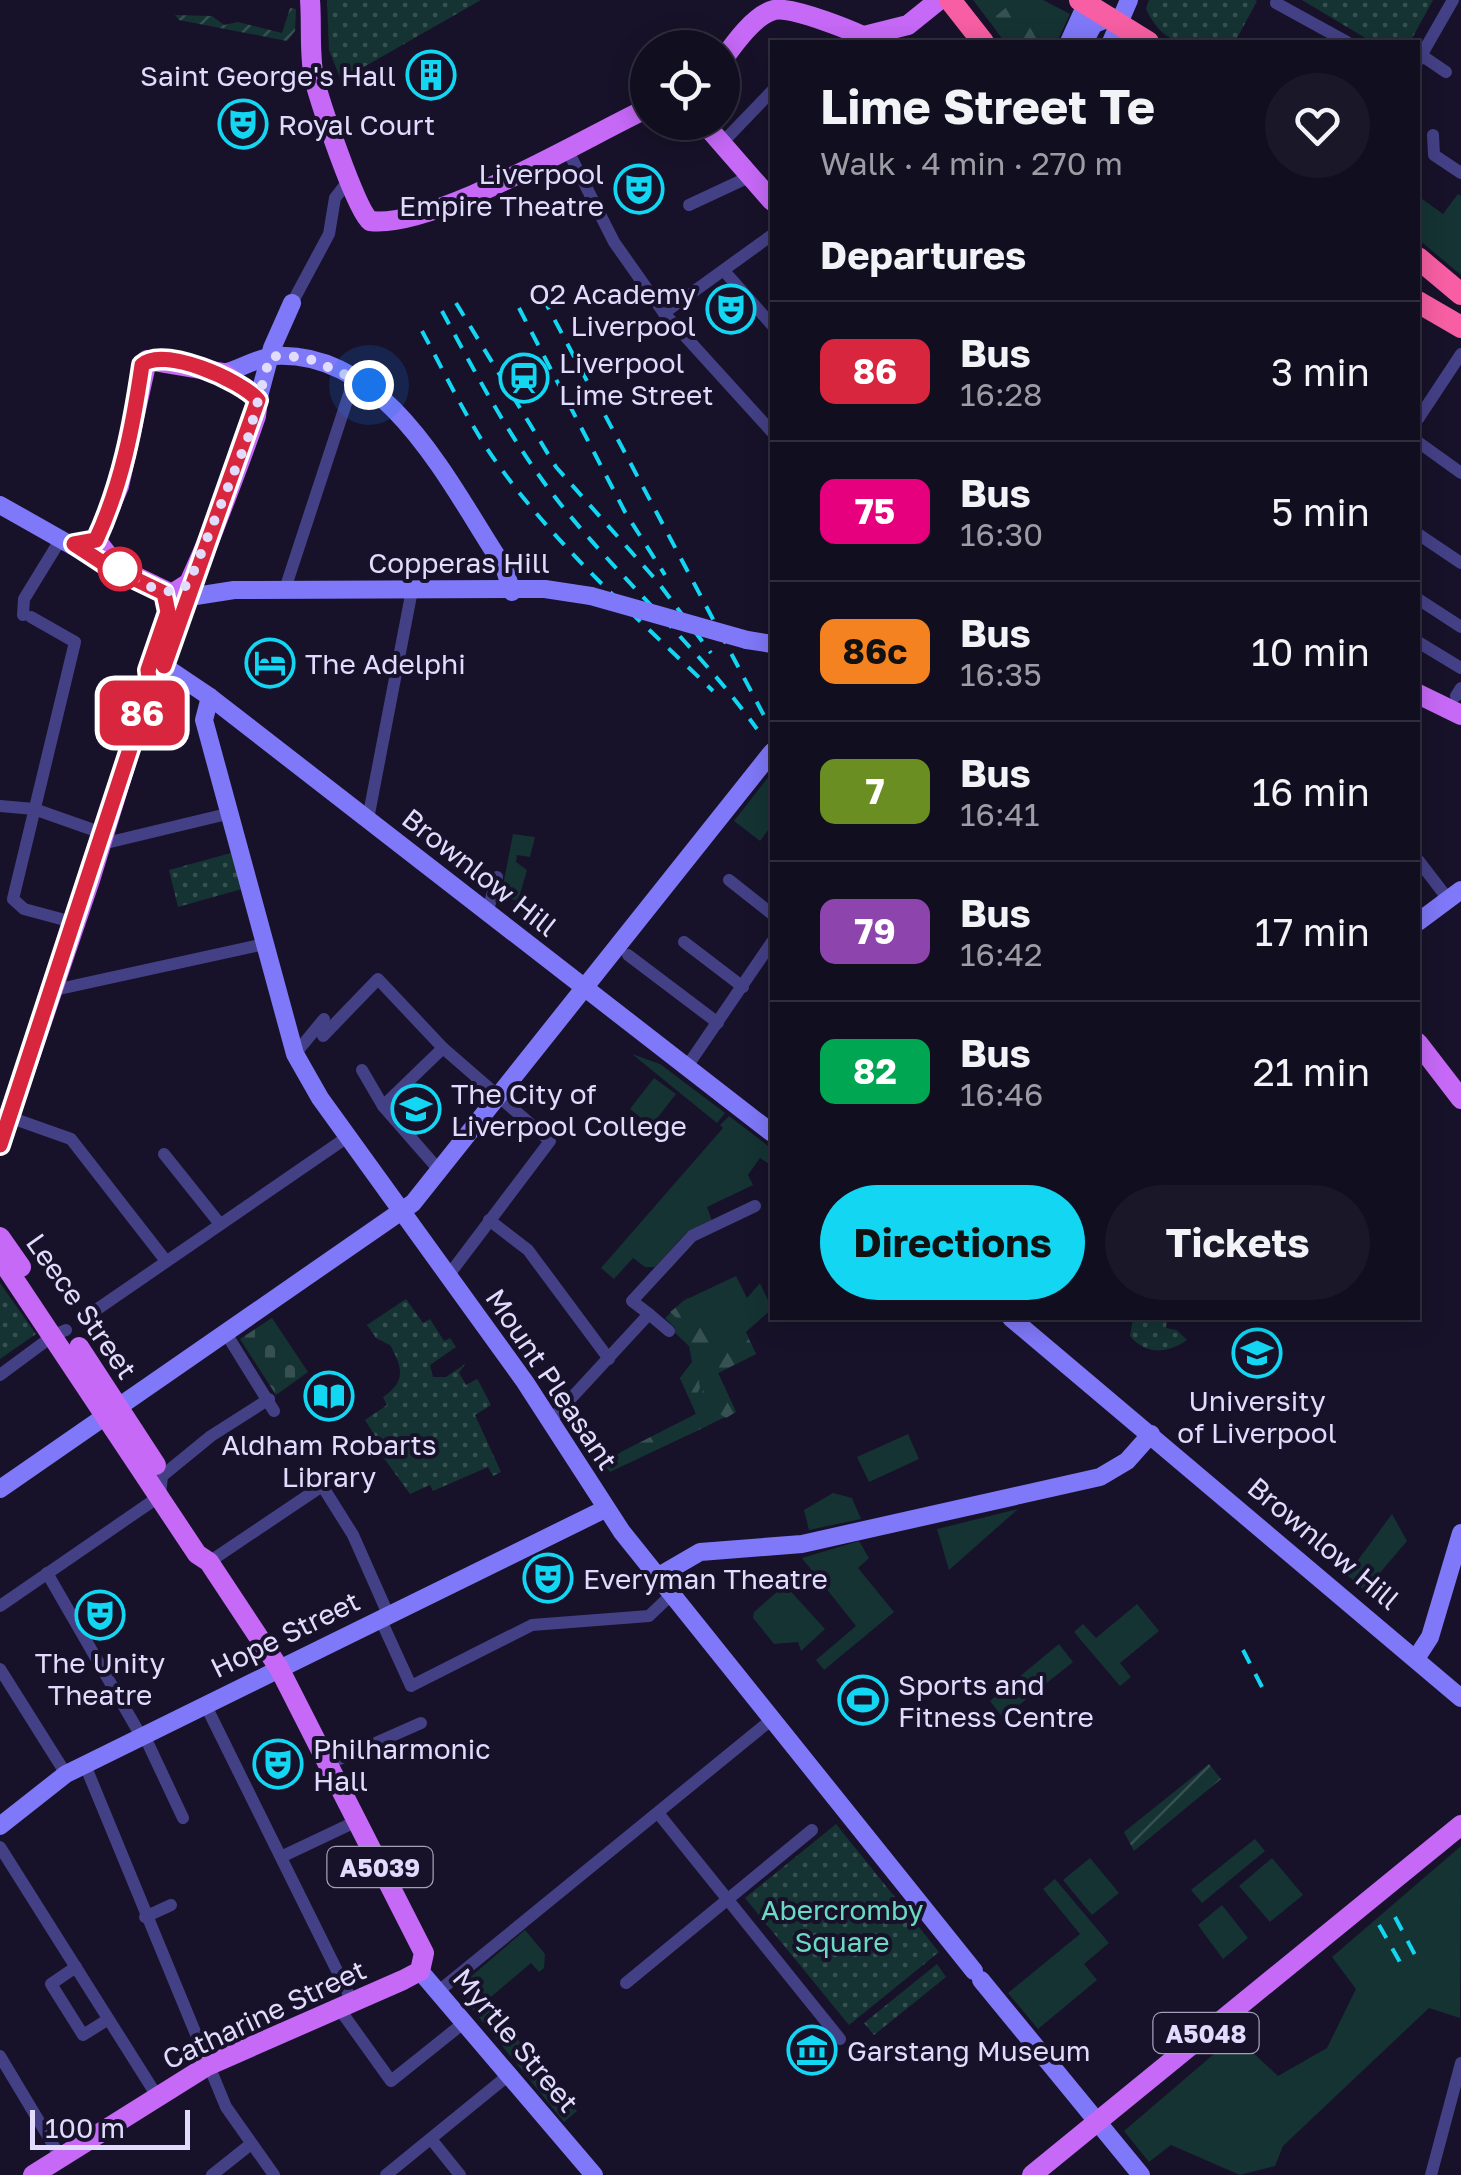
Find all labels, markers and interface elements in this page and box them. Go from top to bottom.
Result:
map controls [630,30,740,140]
button: locate [630,30,740,140]
building icon: Saint George's Hall [405,49,457,101]
place label: Saint George's Hall [140,59,396,92]
button: heart [1265,73,1370,178]
text: Lime Street Te [820,77,1155,135]
theatre icon: Royal Court [217,98,269,150]
place label: Royal Court [278,108,435,141]
text: Walk · 4 min · 270 m [820,144,1123,182]
place label: Liverpool Empire Theatre [399,157,604,222]
theatre icon: Liverpool Empire Theatre [613,163,665,215]
text: Departures [820,232,1026,277]
place label: O2 Academy Liverpool [529,277,696,342]
theatre icon: O2 Academy Liverpool [705,283,757,335]
text: Bus [960,330,1031,375]
place label: Liverpool Lime Street [559,346,713,411]
text: 3 min [1271,349,1370,394]
text: 86 [853,350,897,392]
station icon: Liverpool Lime Street [498,352,550,404]
your location [344,360,394,410]
text: 16:28 [960,375,1043,413]
text: Bus [960,470,1031,515]
text: 5 min [1271,489,1370,534]
text: 75 [855,490,895,532]
text: 16:30 [960,515,1043,553]
street label: Copperas Hill [368,546,550,579]
unlabelled marker [99,548,141,590]
text: Bus [960,610,1031,655]
text: 10 min [1251,629,1370,674]
text: 86c [843,630,907,672]
hotel icon: The Adelphi [244,637,296,689]
place label: The Adelphi [305,647,466,680]
text: 16:35 [960,655,1042,693]
line badge: 86 [97,680,187,746]
text: 86 [120,692,164,734]
text: Bus [960,750,1031,795]
text: 16 min [1252,769,1370,814]
text: 7 [865,770,885,812]
text: 16:41 [960,795,1040,833]
street label: Brownlow Hill [396,801,564,943]
text: Bus [960,890,1031,935]
text: 17 min [1255,909,1370,954]
text: 79 [854,910,896,952]
text: 16:42 [960,935,1043,973]
text: Bus [960,1030,1031,1075]
text: 21 min [1253,1049,1370,1094]
text: 82 [853,1050,897,1092]
text: 16:46 [960,1075,1043,1113]
place label: The City of Liverpool College [451,1077,687,1142]
school or university icon: The City of Liverpool College [390,1083,442,1135]
button: Directions [820,1185,1085,1300]
button: Tickets [1105,1185,1370,1300]
street label: Leece Street [20,1227,144,1385]
street label: Mount Pleasant [479,1282,625,1476]
school or university icon: University of Liverpool [1231,1327,1283,1379]
library icon: Aldham Robarts Library [303,1370,355,1422]
place label: University of Liverpool [1177,1384,1337,1449]
place label: Aldham Robarts Library [221,1428,437,1493]
street label: Brownlow Hill [1242,1470,1406,1616]
theatre icon: Everyman Theatre [522,1552,574,1604]
place label: Everyman Theatre [583,1562,828,1595]
street label: Hope Street [205,1584,365,1684]
theatre icon: The Unity Theatre [74,1589,126,1641]
place label: The Unity Theatre [35,1646,166,1711]
place label: Sports and Fitness Centre [898,1668,1094,1733]
sports icon: Sports and Fitness Centre [837,1674,889,1726]
place label: Philharmonic Hall [313,1732,491,1797]
theatre icon: Philharmonic Hall [252,1738,304,1790]
road number: A5039 [328,1847,432,1887]
park label: Abercromby Square [761,1893,924,1958]
street label: Catharine Street [157,1952,371,2076]
street label: Myrtle Street [446,1962,586,2118]
road number: A5048 [1154,2013,1258,2053]
museum icon: Garstang Museum [786,2024,838,2076]
place label: Garstang Museum [847,2034,1091,2067]
scale bar [30,2105,190,2150]
text: 100 m [45,2111,125,2144]

